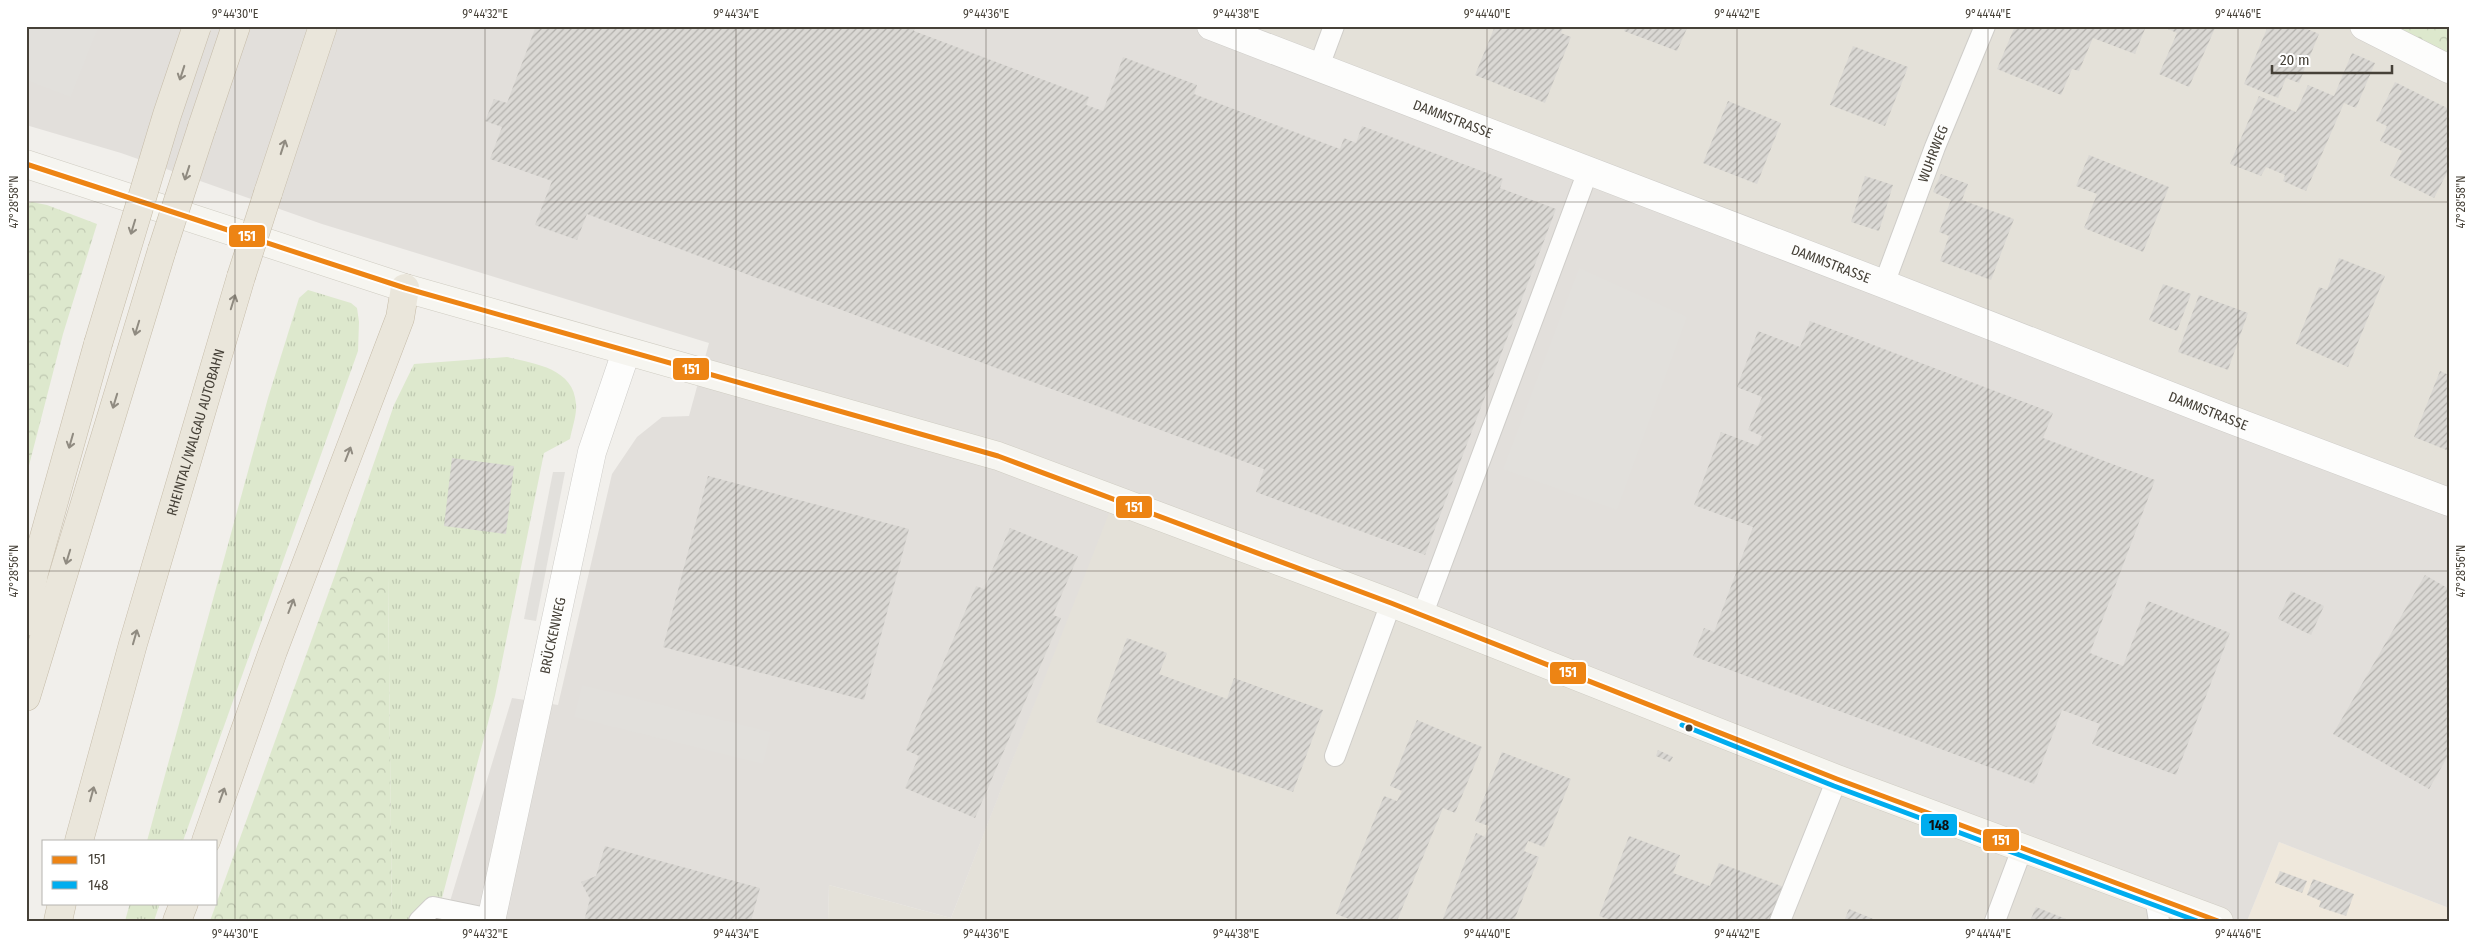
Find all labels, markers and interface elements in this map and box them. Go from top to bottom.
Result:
text: 9°44'30"E [212,7,259,21]
text: 9°44'32"E [462,7,508,21]
text: 9°44'34"E [713,7,759,21]
text: 9°44'36"E [963,7,1009,21]
text: 9°44'38"E [1213,7,1260,21]
text: 9°44'40"E [1464,7,1511,21]
text: 9°44'42"E [1714,7,1760,21]
text: 9°44'44"E [1965,7,2011,21]
text: 9°44'46"E [2215,7,2261,21]
scale bar [2272,42,2392,74]
text: 20 m [2280,51,2310,69]
one-way arrow [176,64,186,80]
street label: DAMMSTRASSE [1411,96,1495,142]
street label: WUHRWEG [1914,123,1952,185]
one-way arrow [279,139,289,155]
one-way arrow [182,165,191,180]
text: 47°28'58"N [7,176,21,228]
text: 47°28'58"N [2454,176,2468,228]
one-way arrow [127,219,137,235]
line badge: 151 [228,224,266,248]
text: 151 [238,228,256,245]
street label: DAMMSTRASSE [1789,241,1873,287]
one-way arrow [229,294,239,310]
one-way arrow [132,320,142,336]
street label: RHEINTAL/WALGAU AUTOBAHN [163,347,228,518]
line badge: 151 [672,357,710,381]
text: 151 [682,361,700,378]
street label: DAMMSTRASSE [2166,388,2251,434]
one-way arrow [110,393,119,409]
one-way arrow [66,433,75,449]
one-way arrow [344,446,353,462]
line badge: 151 [1115,495,1153,519]
text: 151 [1125,499,1143,516]
text: 47°28'56"N [7,545,21,597]
text: 47°28'56"N [2454,545,2468,597]
one-way arrow [63,549,73,565]
street label: BRÜCKENWEG [536,596,569,675]
one-way arrow [287,598,296,613]
one-way arrow [131,630,140,646]
line badge: 151 [1549,661,1587,685]
text: 151 [1559,664,1577,681]
unlabelled marker [1684,723,1694,733]
one-way arrow [87,786,97,802]
one-way arrow [218,788,227,803]
line badge: 148 [1920,813,1958,837]
text: 148 [1929,817,1950,834]
line badge: 151 [1982,828,2020,852]
text: 151 [1992,832,2010,849]
legend [42,840,218,904]
text: 151 [88,850,106,868]
text: 148 [88,876,109,894]
text: 9°44'30"E [212,927,259,941]
text: 9°44'32"E [462,927,508,941]
text: 9°44'34"E [713,927,759,941]
text: 9°44'36"E [963,927,1009,941]
text: 9°44'38"E [1213,927,1260,941]
text: 9°44'40"E [1464,927,1511,941]
text: 9°44'42"E [1714,927,1760,941]
text: 9°44'44"E [1965,927,2011,941]
text: 9°44'46"E [2215,927,2261,941]

